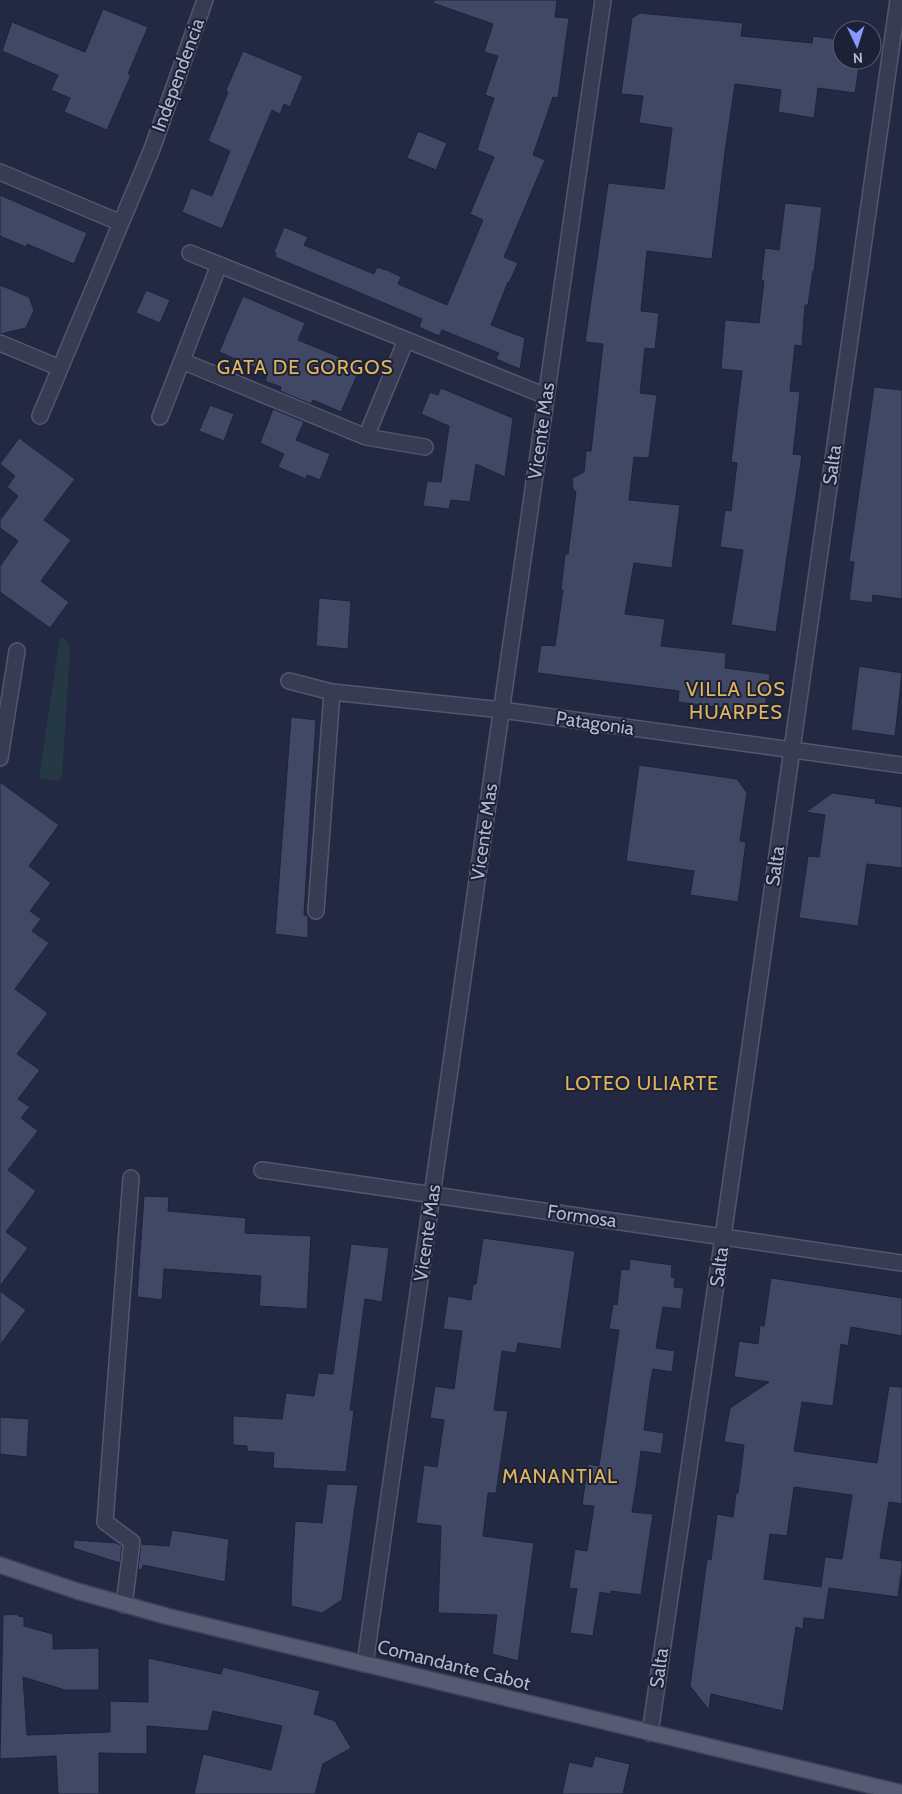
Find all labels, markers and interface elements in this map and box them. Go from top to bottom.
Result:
street label: Independencia [147,15,209,135]
north arrow [832,20,882,70]
text: N [852,49,863,67]
district label: GATA DE GORGOS [217,355,393,379]
street label: Vicente Mas [523,381,559,481]
street label: Salta [818,444,846,486]
district label: VILLA LOS HUARPES [686,677,786,724]
street label: Patagonia [554,706,636,740]
street label: Vicente Mas [466,782,502,882]
street label: Salta [761,845,789,887]
district label: LOTEO ULIARTE [565,1071,719,1095]
street label: Vicente Mas [409,1183,445,1283]
street label: Formosa [546,1200,618,1232]
street label: Salta [705,1246,733,1288]
district label: MANANTIAL [502,1464,618,1488]
street label: Comandante Cabot [375,1635,533,1695]
street label: Salta [645,1647,673,1689]

